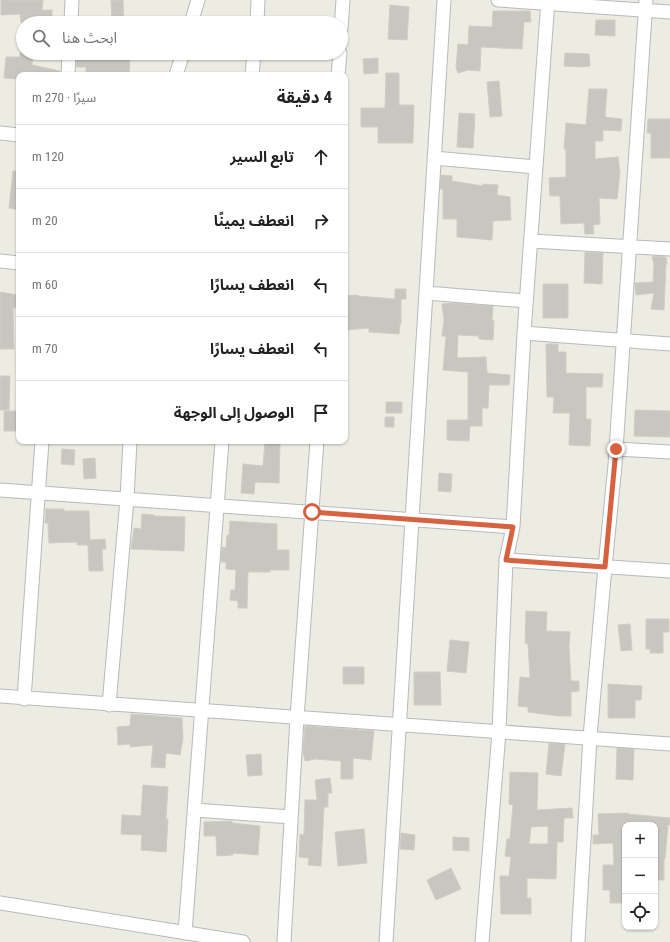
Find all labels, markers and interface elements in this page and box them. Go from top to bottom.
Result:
search box [16,16,348,60]
icon: search [30,27,52,49]
text: ابحث هنا [62,29,117,47]
text: 4 دقيقة [277,87,332,107]
text: سيرًا · 270 m [32,90,96,105]
icon: ahead [310,146,332,168]
text: تابع السير [230,148,294,166]
text: 120 m [32,149,64,164]
icon: right [310,210,332,232]
text: انعطف يمينًا [214,212,294,230]
text: 20 m [32,213,58,228]
icon: left [310,274,332,296]
text: انعطف يسارًا [210,276,294,294]
text: 60 m [32,277,58,292]
icon: left [310,338,332,360]
text: انعطف يسارًا [210,340,294,358]
text: 70 m [32,341,58,356]
icon: arrive [310,402,332,424]
text: الوصول إلى الوجهة [174,404,294,422]
route end [607,440,625,458]
route start [303,503,321,521]
map controls [622,822,658,930]
button: + [622,822,658,858]
button: − [622,858,658,894]
button: locate [622,894,658,930]

